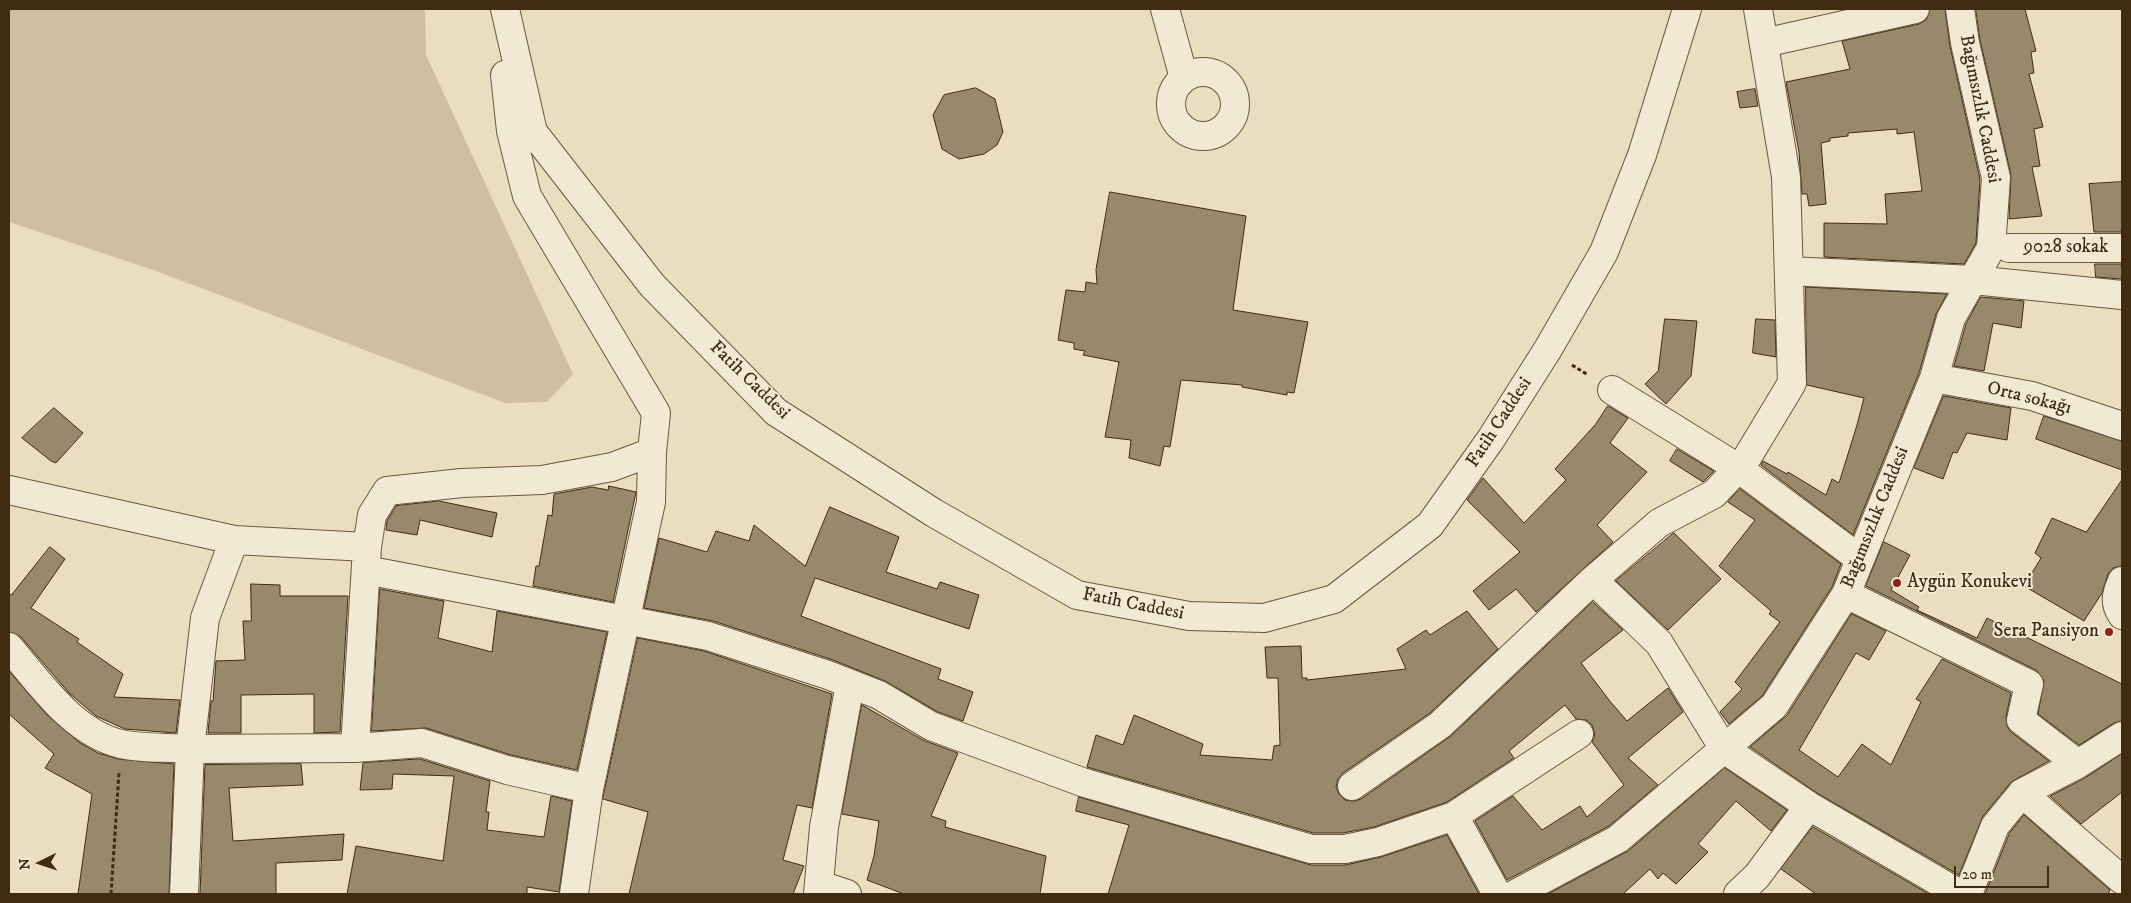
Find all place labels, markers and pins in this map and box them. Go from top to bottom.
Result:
place label: Aygün Konukevi [1907,572,2032,594]
marker: Aygün Konukevi [1891,577,1903,589]
place label: Sera Pansiyon [1994,621,2099,643]
marker: Sera Pansiyon [2103,626,2115,638]

